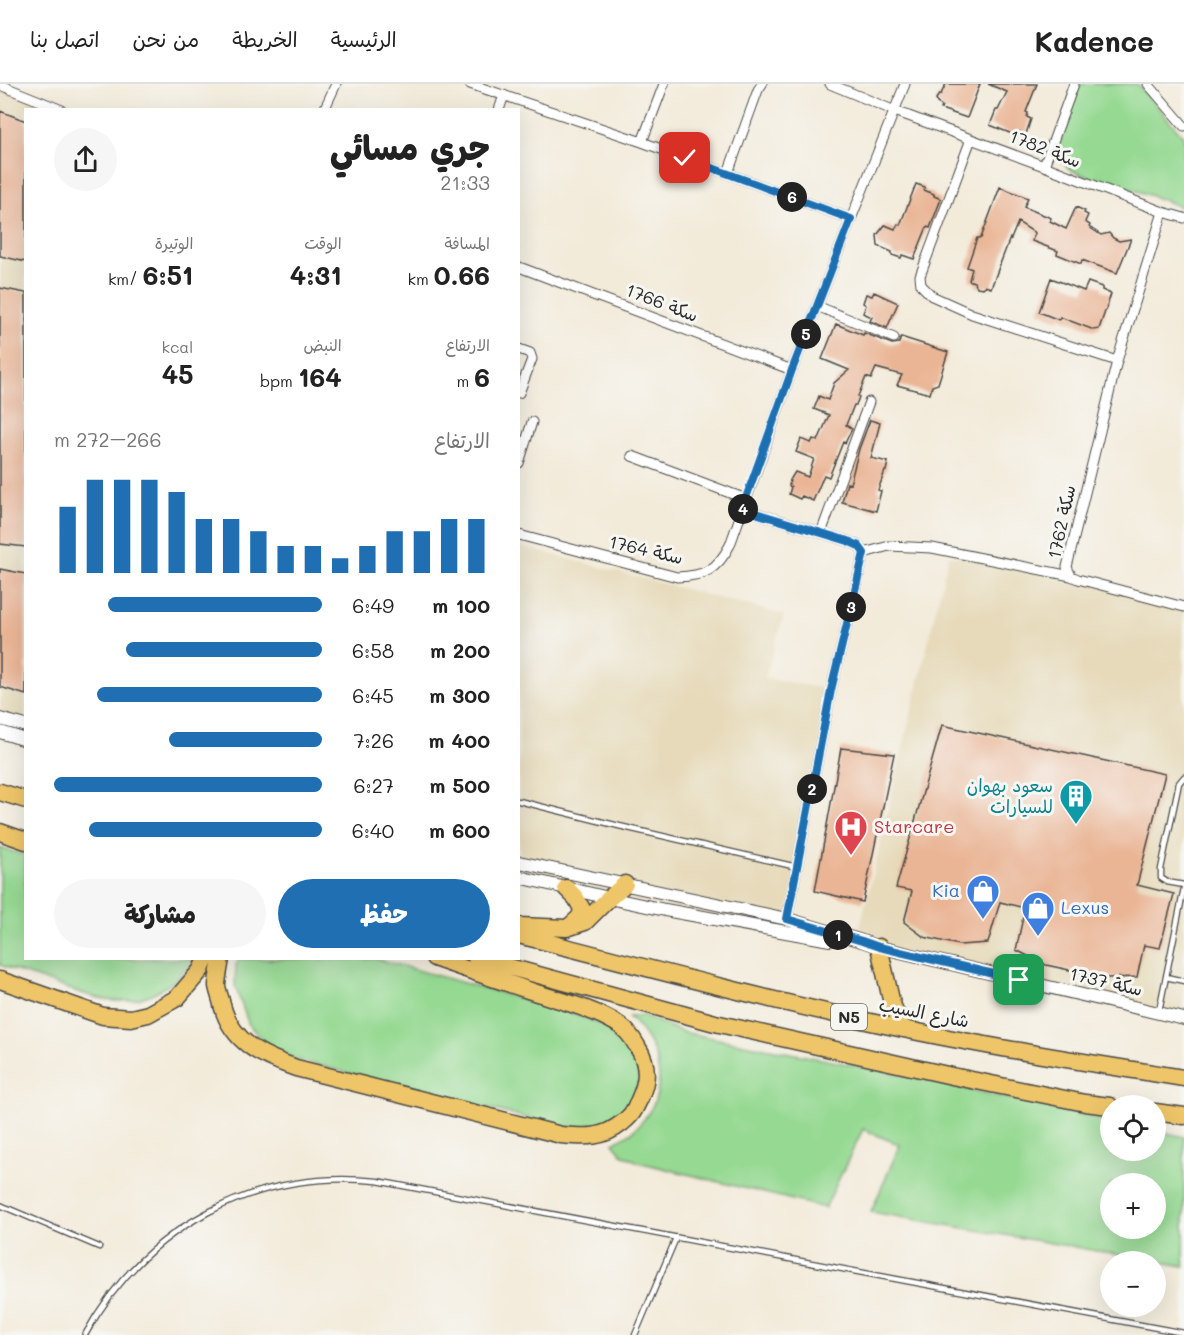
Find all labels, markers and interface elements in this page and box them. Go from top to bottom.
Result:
text: Kadence [1034,23,1154,59]
text: اتصل بنا [30,25,100,52]
text: من نحن [133,25,199,52]
text: الخريطة [232,25,298,52]
text: الرئيسية [331,25,397,52]
street label: سكة 1782 [1006,123,1085,173]
text: جري مسائي [330,125,490,168]
button: share [54,128,117,191]
pin [659,132,710,183]
icon: check [668,141,701,174]
text: 21:33 [440,169,490,195]
pin: 6 [777,182,807,212]
text: 6 [787,186,797,207]
text: الوتيرة [155,232,193,253]
text: الوقت [304,232,342,253]
text: المسافة [444,232,490,253]
text: 6:51 [143,258,193,292]
text: 4:31 [290,258,342,292]
text: 0.66 [434,258,490,292]
text: /km [108,268,143,289]
text: km [407,268,434,289]
street label: سكة 1766 [623,277,702,327]
pin: 5 [791,319,821,349]
text: 5 [801,323,811,344]
text: النبض [303,334,342,355]
text: الارتفاع [445,334,490,355]
text: kcal [161,336,193,357]
text: 45 [162,357,193,391]
text: 164 [298,360,342,394]
text: 6 [474,360,490,394]
text: bpm [260,370,298,391]
text: m [456,370,474,391]
text: 266–272 m [54,426,161,452]
text: الارتفاع [434,427,490,453]
street label: سكة 1762 [1042,483,1081,561]
pin: 4 [728,494,758,524]
text: 4 [738,498,748,519]
street label: سكة 1764 [607,529,686,569]
text: 6:49 [352,592,394,618]
text: 100 m [432,592,490,618]
pin: 3 [836,592,866,622]
text: 3 [846,596,856,617]
text: 6:58 [352,637,394,663]
text: 200 m [430,637,490,663]
text: 6:45 [352,682,394,708]
text: 300 m [429,682,490,708]
text: 7:26 [353,727,394,753]
text: 400 m [429,727,490,753]
text: 6:27 [353,772,394,798]
text: 500 m [430,772,490,798]
place label: سعود بهوان للسيارات [967,773,1053,818]
pin: 2 [797,774,827,804]
text: 2 [808,778,816,799]
building icon: سعود بهوان للسيارات [1058,778,1094,825]
hospital icon: Starcare [833,809,869,856]
place label: Starcare [874,814,954,838]
text: 6:40 [352,817,394,843]
text: 600 m [429,817,490,843]
shop icon: Kia [965,873,1001,920]
place label: Kia [932,878,960,902]
button: مشاركة [54,879,266,948]
button: حفظ [278,879,490,948]
shop icon: Lexus [1020,890,1056,937]
place label: Lexus [1061,895,1109,919]
pin: 1 [823,920,853,950]
text: 1 [834,924,842,945]
pin [993,954,1044,1005]
street label: سكة 1737 [1067,961,1145,1001]
icon: arrive [1002,963,1035,996]
street label: شارع السيب [877,992,971,1034]
road number: N5 [831,1004,867,1030]
map controls [1100,1095,1166,1317]
button: locate [1100,1095,1166,1161]
button: + [1100,1173,1166,1239]
button: − [1100,1251,1166,1317]

